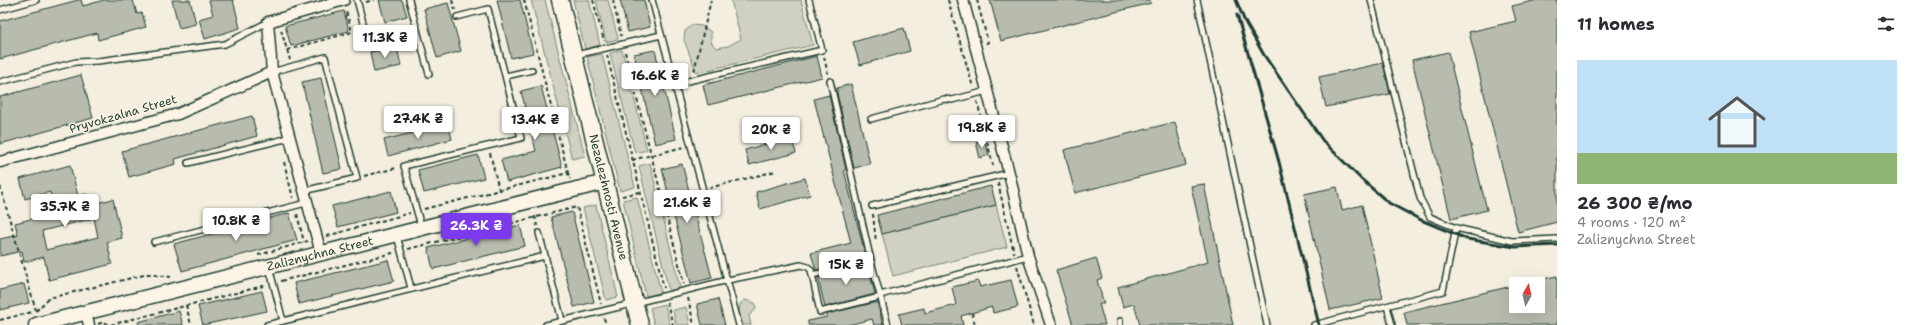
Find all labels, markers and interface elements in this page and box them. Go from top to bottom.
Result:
text: 11 homes [1577,13,1655,35]
icon: filters [1875,13,1897,35]
pin: 11.3K ₴ [348,25,422,59]
text: 11.3K ₴ [362,29,408,46]
pin: 16.6K ₴ [618,63,692,97]
text: 16.6K ₴ [630,67,680,84]
icon: home [1701,86,1773,158]
street label: Pryvokzalna Street [67,91,179,137]
pin: 27.4K ₴ [381,106,455,140]
pin: 13.4K ₴ [498,107,572,141]
text: 27.4K ₴ [393,110,443,127]
text: 13.4K ₴ [511,111,559,128]
pin: 19.8K ₴ [945,115,1019,149]
pin: 20K ₴ [743,117,799,151]
text: 19.8K ₴ [957,119,1007,136]
text: 20K ₴ [751,121,791,138]
street label: Nezalezhnosti Avenue [585,132,632,262]
pin: 21.6K ₴ [650,190,724,224]
text: 26 300 ₴/mo [1577,192,1693,214]
pin: 35.7K ₴ [28,194,102,228]
text: 21.6K ₴ [663,194,711,211]
text: 35.7K ₴ [40,198,90,215]
pin: 10.8K ₴ [199,208,273,242]
text: 10.8K ₴ [212,212,260,229]
pin: 26.3K ₴ [439,213,513,247]
text: 4 rooms · 120 m² [1577,214,1686,231]
text: 26.3K ₴ [450,217,502,234]
text: Zaliznychna Street [1577,231,1695,248]
street label: Zaliznychna Street [265,232,375,275]
pin: 15K ₴ [818,252,874,286]
text: 15K ₴ [828,256,864,273]
north arrow [1509,277,1545,313]
map controls [1509,277,1545,313]

